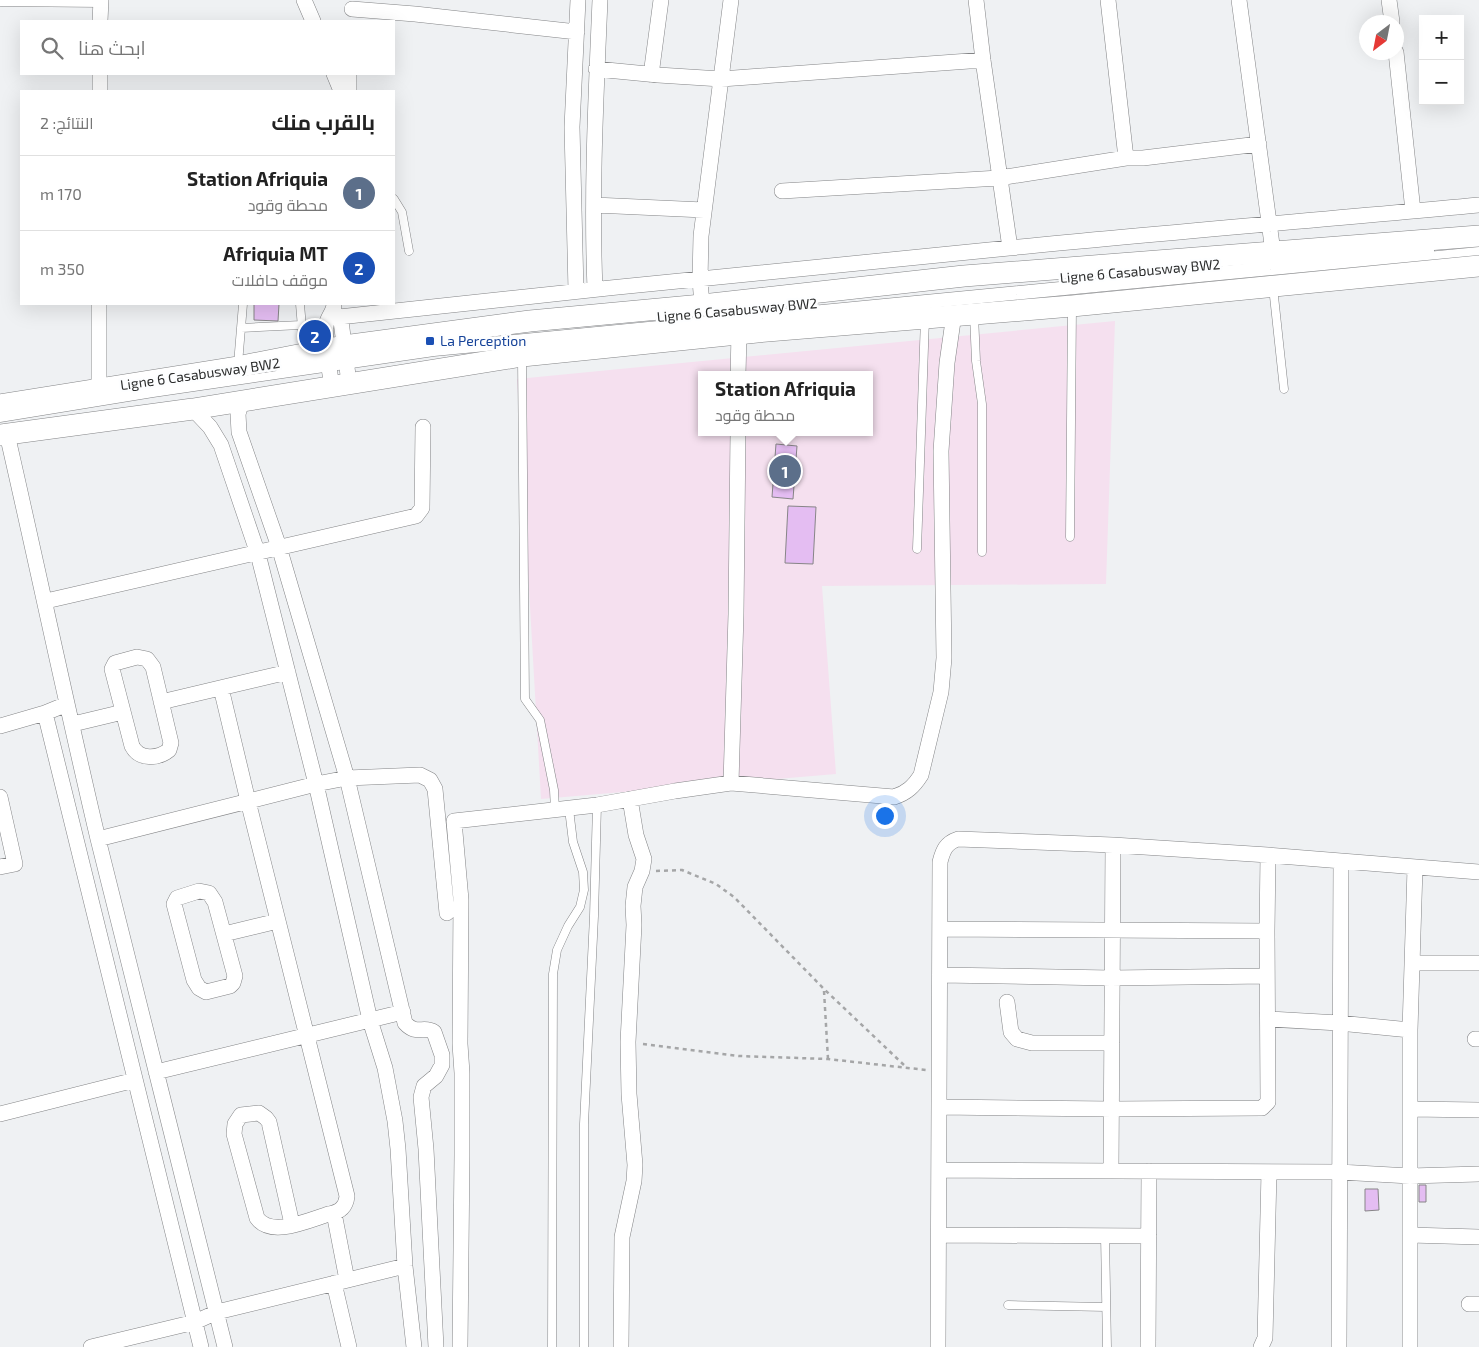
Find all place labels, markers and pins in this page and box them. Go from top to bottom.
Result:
pin: 2 [299,317,331,355]
place label: La Perception [440,332,526,349]
marker: La Perception [424,335,436,347]
pin: 1 [769,452,801,490]

